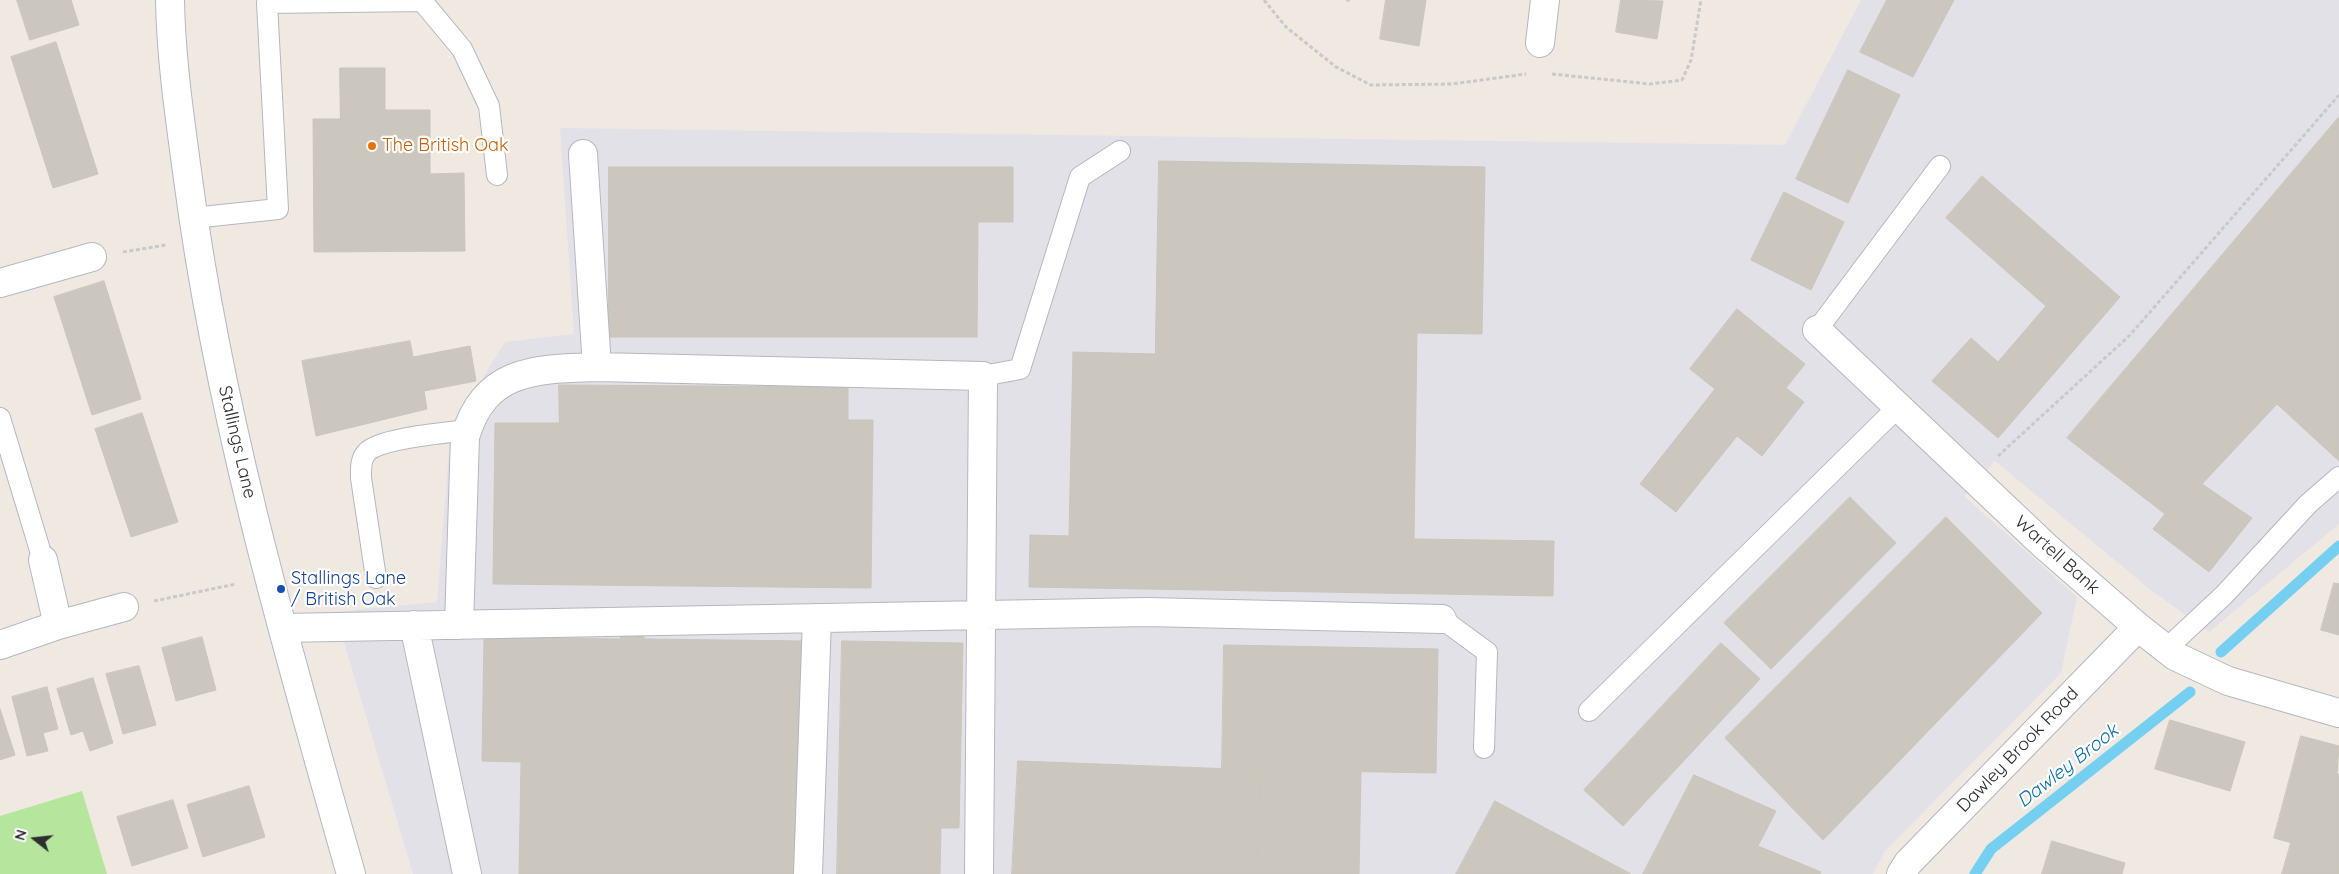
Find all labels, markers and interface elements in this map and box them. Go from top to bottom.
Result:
place label: The British Oak [382,135,509,157]
marker: The British Oak [366,140,378,152]
street label: Stallings Lane [214,383,260,501]
street label: Wartell Bank [2010,511,2104,599]
place label: Stallings Lane / British Oak [291,568,406,610]
marker: Stallings Lane / British Oak [275,583,287,595]
street label: Dawley Brook Road [1953,683,2083,817]
water label: Dawley Brook [2013,719,2123,813]
north arrow [10,814,60,864]
text: N [11,827,31,842]

